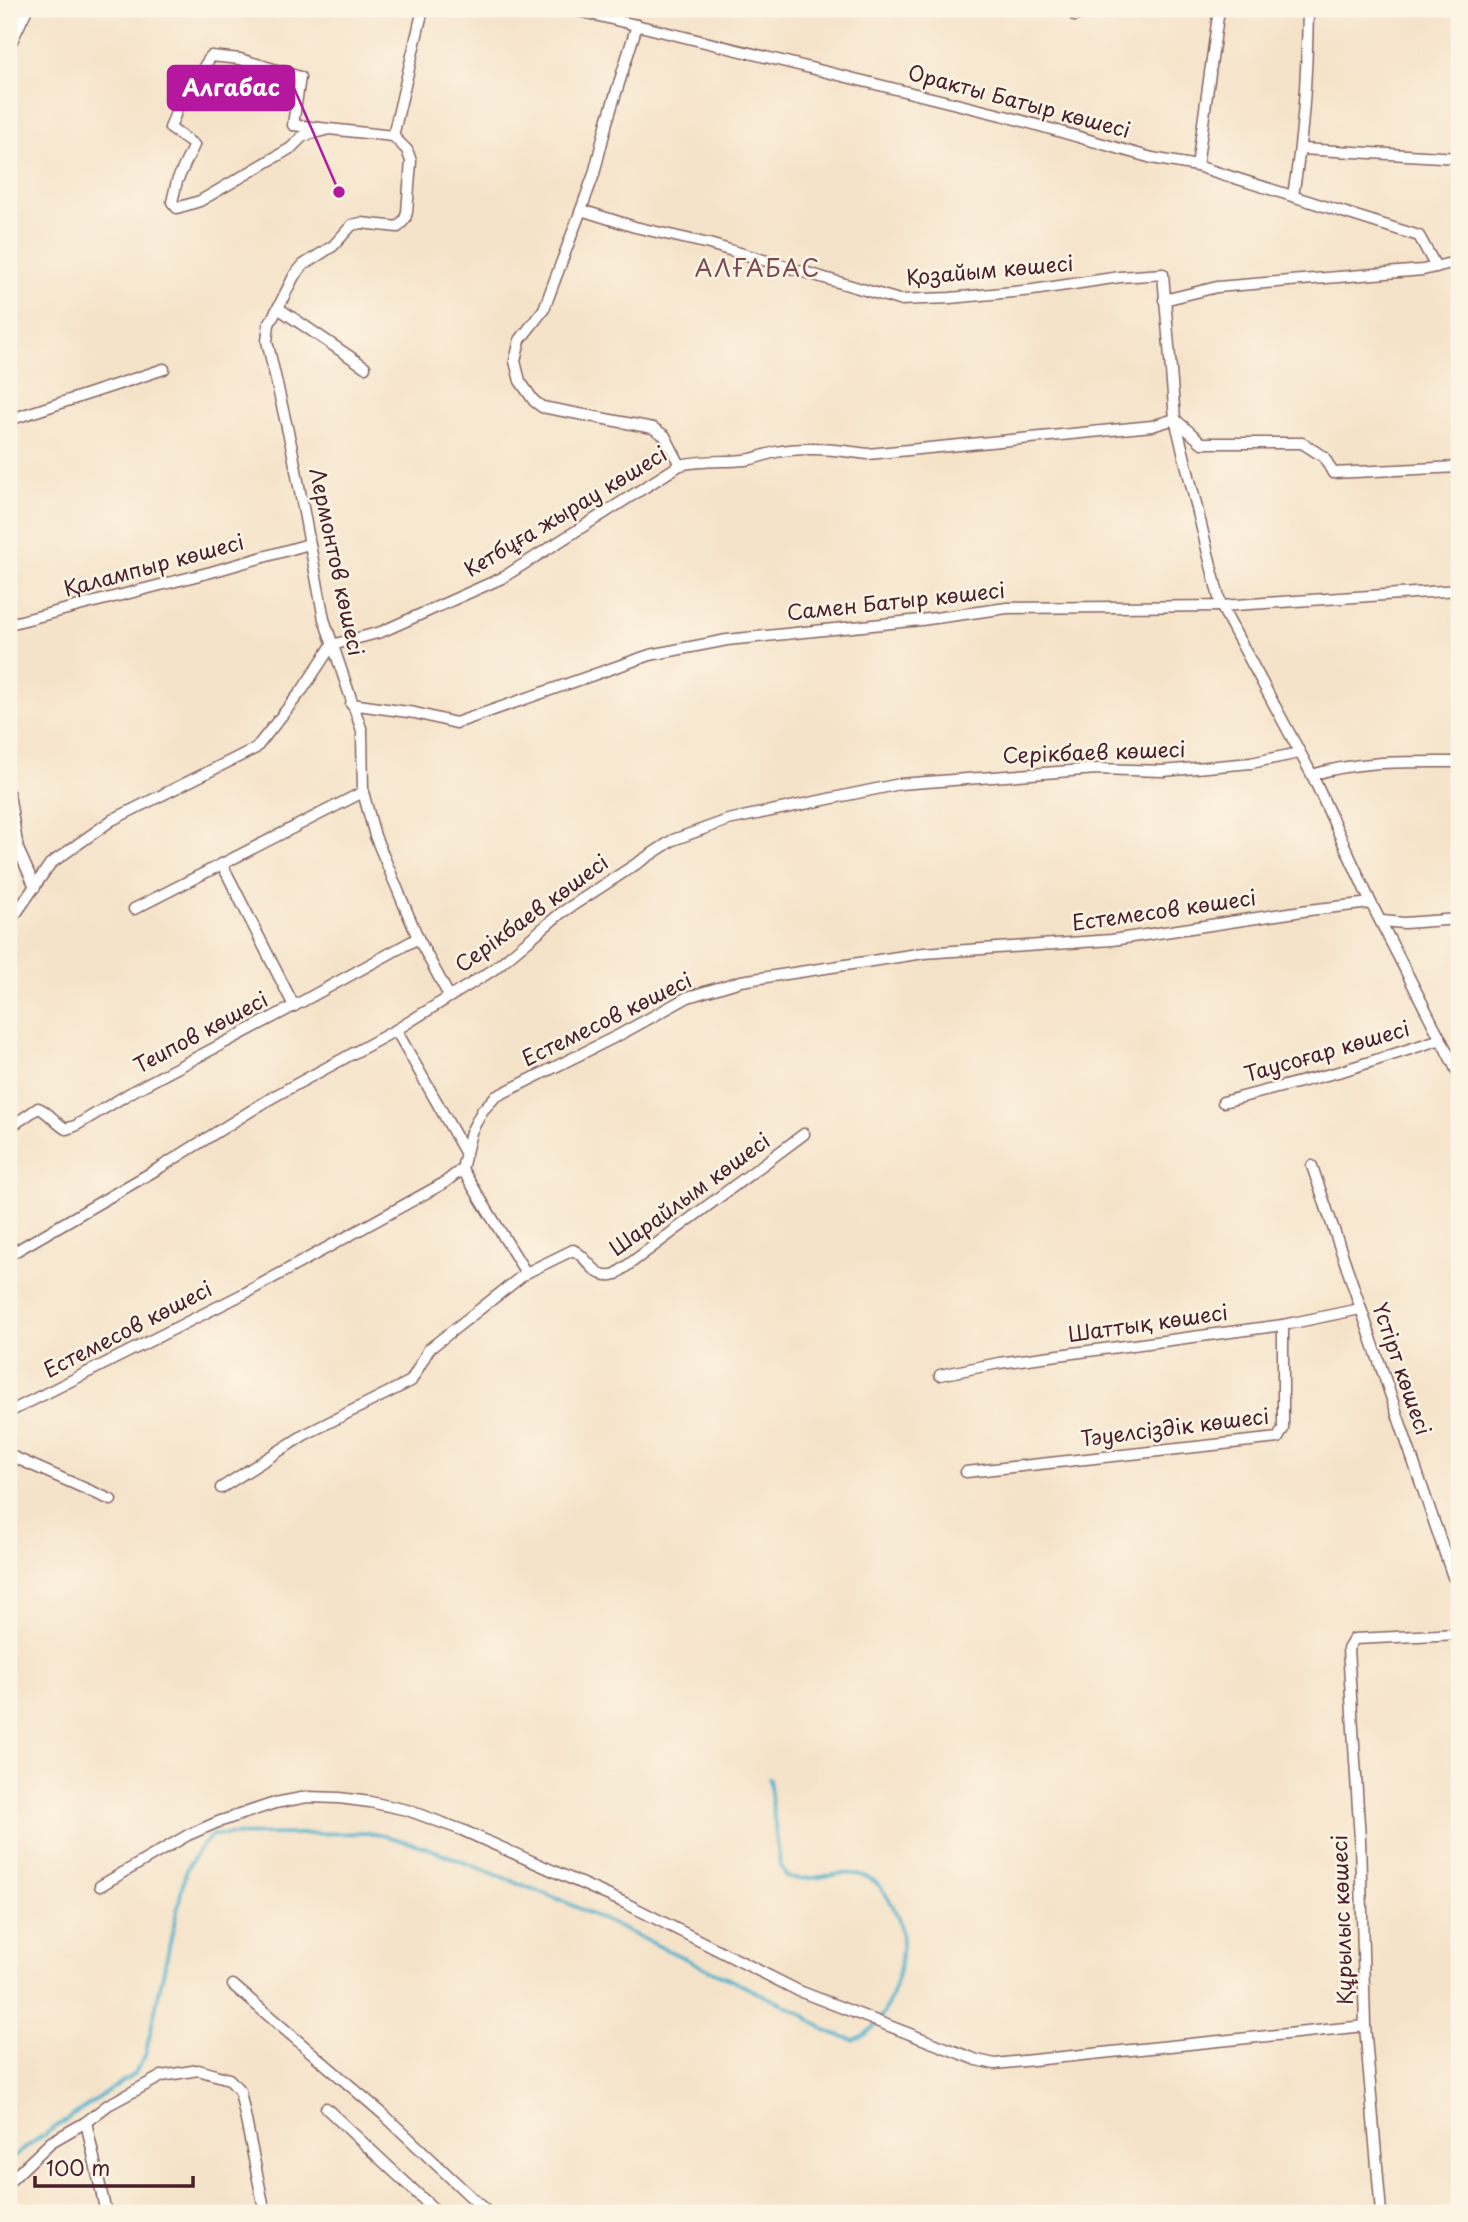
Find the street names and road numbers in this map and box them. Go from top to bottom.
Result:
street label: Оракты Батыр көшесі [905,55,1134,145]
street label: Қозайым көшесі [905,246,1075,292]
street label: Кетбұға жырау көшесі [457,437,673,584]
street label: Лермонтов көшесі [302,465,374,659]
street label: Қалампыр көшесі [60,525,247,604]
street label: Самен Батыр көшесі [785,573,1006,627]
street label: Серікбаев көшесі [1002,732,1186,770]
street label: Серікбаев көшесі [447,846,614,979]
street label: Естемесов көшесі [1069,880,1258,938]
street label: Естемесов көшесі [516,963,697,1073]
street label: Теипов көшесі [127,982,273,1080]
street label: Тауcоғар көшесі [1240,1011,1413,1089]
street label: Шарайлым көшесі [602,1124,776,1263]
street label: Естемесов көшесі [37,1272,217,1385]
street label: Шаттық көшесі [1066,1295,1230,1349]
street label: Үстірт көшесі [1365,1298,1441,1439]
street label: Тәуелсіздік көшесі [1079,1399,1271,1453]
street label: Құрылыс көшесі [1322,1834,1360,2006]

